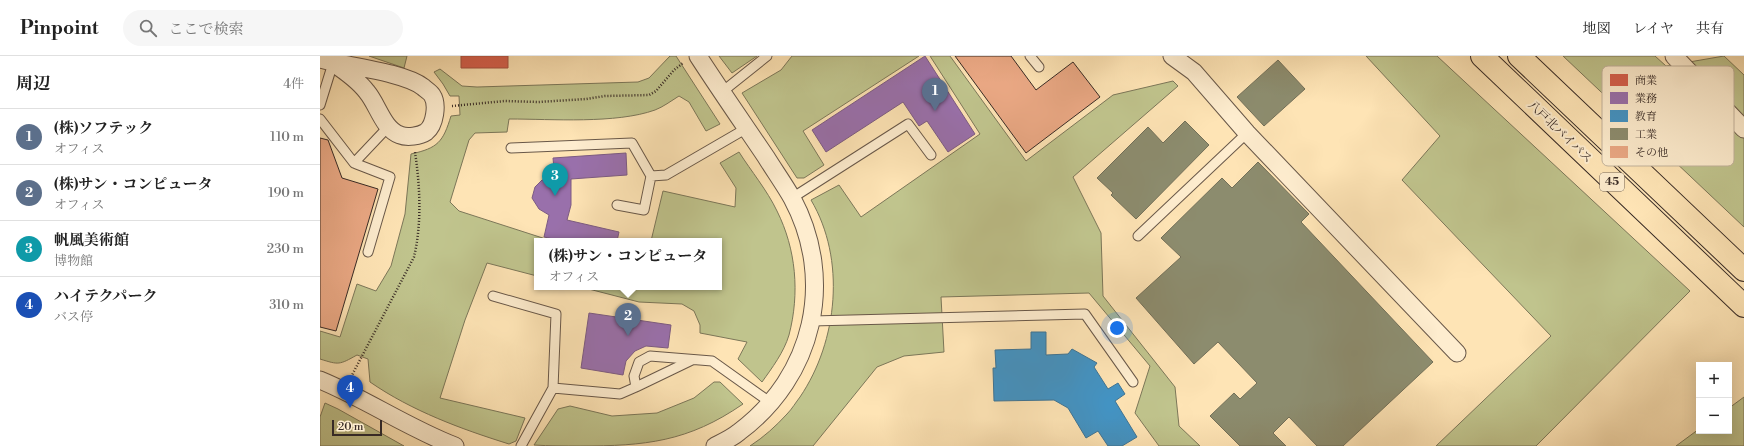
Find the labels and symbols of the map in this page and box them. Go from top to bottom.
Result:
legend [1602,66,1734,166]
text: 商業 [1635,74,1657,88]
pin: 1 [922,78,948,111]
text: 業務 [1635,92,1657,106]
street label: 八戸北バイパス [1525,98,1595,166]
text: 教育 [1635,110,1657,124]
text: 工業 [1635,128,1657,142]
text: その他 [1635,146,1668,160]
pin: 3 [542,163,568,196]
road number: 45 [1600,173,1624,191]
pin: 2 [615,303,641,336]
your location [1107,318,1127,338]
pin: 4 [337,375,363,408]
scale bar [332,418,382,437]

